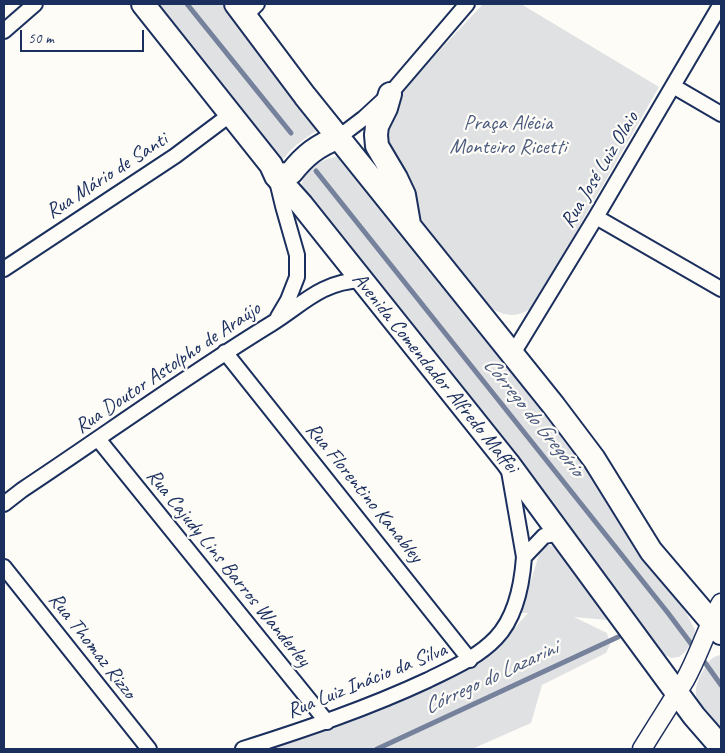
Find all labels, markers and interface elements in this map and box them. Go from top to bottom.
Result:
scale bar [22,20,146,52]
text: 50 m [28,29,54,48]
street label: Rua José Luiz Olaio [555,107,645,233]
park label: Praça Alécia Monteiro Ricetti [449,110,567,160]
street label: Rua Mário de Santi [41,127,173,225]
street label: Avenida Comendador Alfredo Maffei [346,268,524,478]
street label: Rua Doutor Astolpho de Araújo [70,296,266,440]
water label: Córrego do Gregório [477,352,589,482]
street label: Rua Florentino Kanabley [300,418,428,568]
street label: Rua Cajudy Lins Barros Wanderley [140,464,316,672]
street label: Rua Thomaz Rizzo [43,588,141,704]
water label: Córrego do Lazarini [420,635,562,721]
street label: Rua Luiz Inácio da Silva [283,637,451,725]

